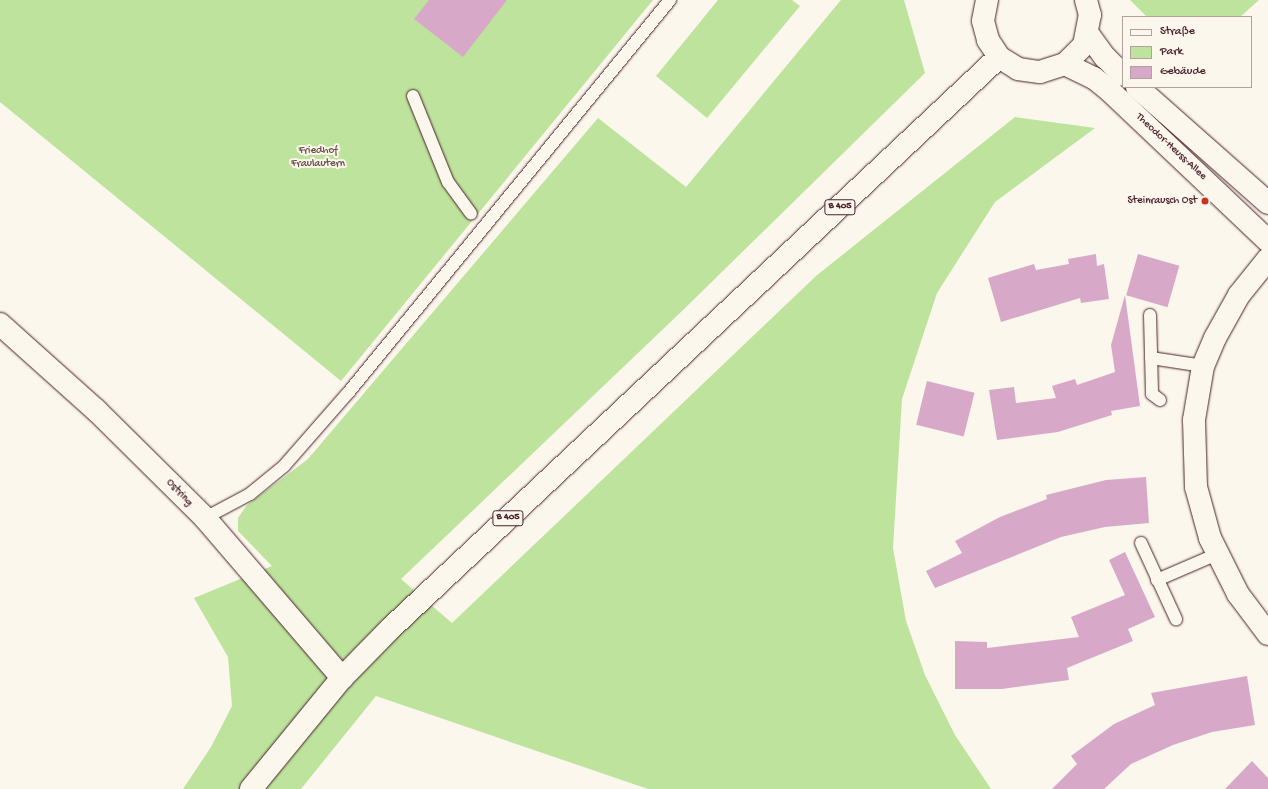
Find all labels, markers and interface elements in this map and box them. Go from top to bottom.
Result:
legend [1122,16,1252,88]
text: Straße [1160,25,1195,39]
text: Park [1160,45,1183,59]
text: Gebäude [1160,65,1206,79]
street label: Theodor-Heuss-Allee [1133,111,1209,183]
park label: Friedhof Fraulautern [291,145,345,171]
place label: Steinrausch Ost [1127,194,1197,208]
marker: Steinrausch Ost [1200,196,1210,206]
road number: B 405 [824,199,856,215]
street label: Ostring [163,477,195,509]
road number: B 405 [492,510,524,526]

